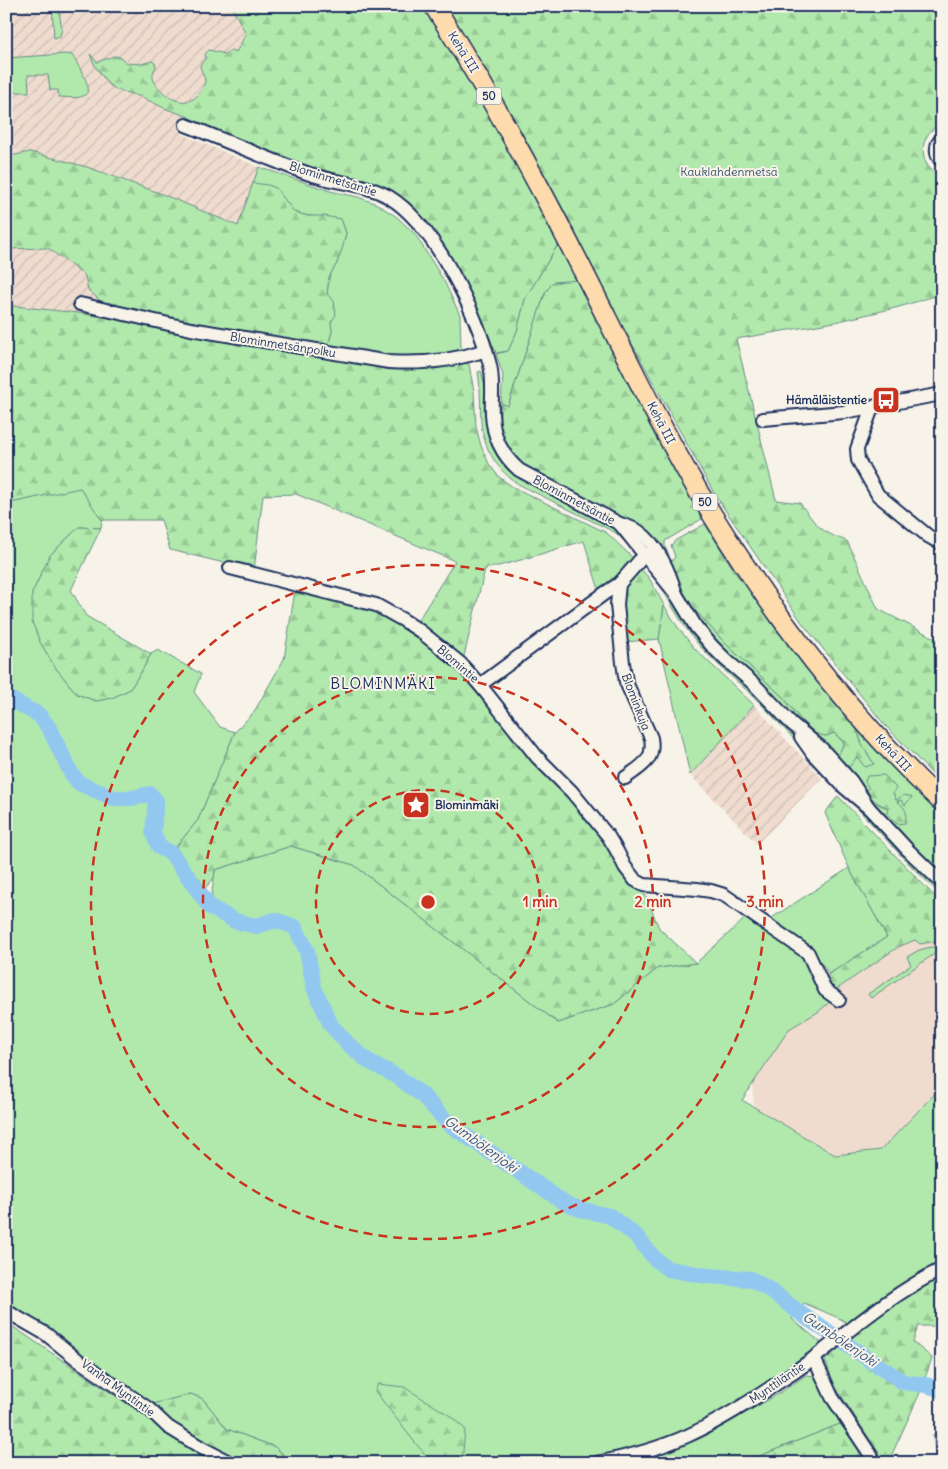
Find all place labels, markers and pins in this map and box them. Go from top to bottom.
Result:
bus stop icon: Hämäläistentie [871,385,901,415]
place label: Hämäläistentie [786,392,868,407]
place icon: Blominmäki [401,790,431,820]
place label: Blominmäki [435,797,499,812]
centre of rings [419,893,437,911]

